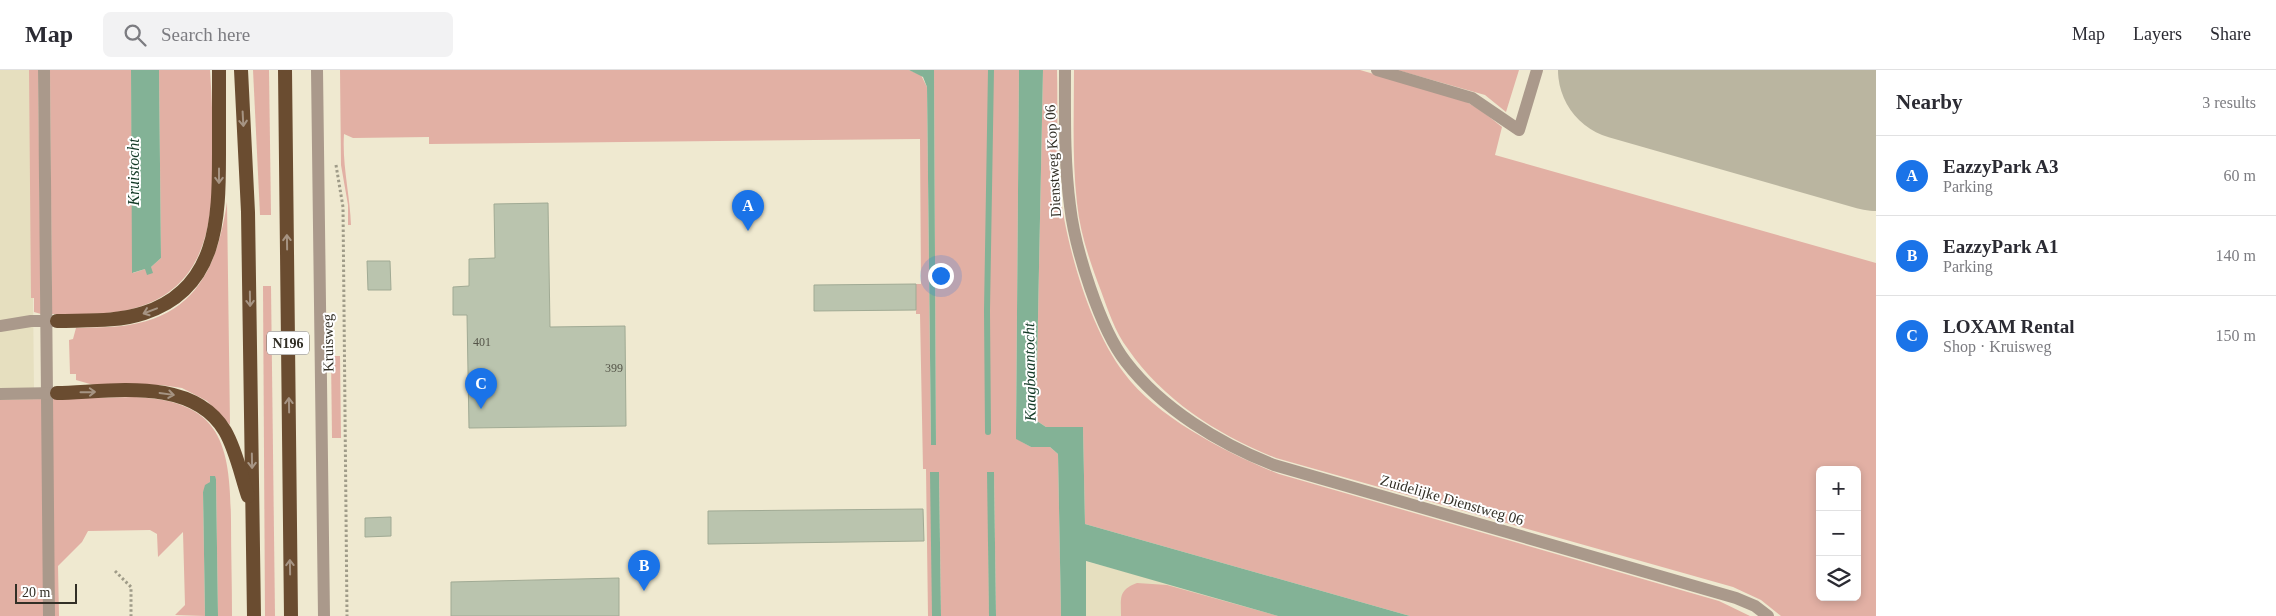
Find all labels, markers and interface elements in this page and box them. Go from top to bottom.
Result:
search box [103,12,453,57]
text: Map [25,21,73,47]
icon: search [121,21,149,49]
text: Search here [161,24,250,45]
text: Map [2072,24,2105,44]
text: Layers [2133,24,2182,44]
text: Share [2210,24,2251,44]
text: Nearby [1896,90,1963,114]
text: 3 results [2202,94,2256,111]
street label: Dienstweg Kop 06 [1042,104,1064,218]
one-way arrow [239,110,248,126]
water label: Kruistocht [125,138,142,207]
text: EazzyPark A3 [1943,156,2059,177]
text: A [1906,167,1918,184]
text: 60 m [2224,167,2256,184]
one-way arrow [214,168,224,184]
text: Parking [1943,178,1993,195]
pin: A [732,190,764,231]
one-way arrow [282,235,292,251]
text: EazzyPark A1 [1943,236,2059,257]
text: B [1907,247,1917,264]
text: 140 m [2216,247,2256,264]
text: Parking [1943,258,1993,275]
your location [928,263,954,289]
one-way arrow [245,290,255,306]
one-way arrow [143,307,159,316]
street label: Kruisweg [319,313,337,372]
text: LOXAM Rental [1943,316,2074,337]
water label: Kaagbaantocht [1020,322,1040,422]
text: C [1906,327,1918,344]
text: 150 m [2216,327,2256,344]
road number: N196 [267,332,309,354]
house number: 401 [473,335,491,349]
text: Shop · Kruisweg [1943,338,2051,355]
house number: 399 [605,361,623,375]
pin: C [465,368,497,409]
one-way arrow [80,387,96,397]
one-way arrow [159,389,175,399]
one-way arrow [284,397,294,414]
one-way arrow [248,453,257,469]
map controls [1816,466,1861,601]
button: + [1816,466,1861,511]
street label: Zuidelijke Dienstweg 06 [1379,472,1526,528]
button: − [1816,511,1861,556]
pin: B [628,550,660,591]
button: layers [1816,556,1861,601]
one-way arrow [286,560,295,576]
scale bar [15,581,78,604]
text: 20 m [22,585,50,600]

